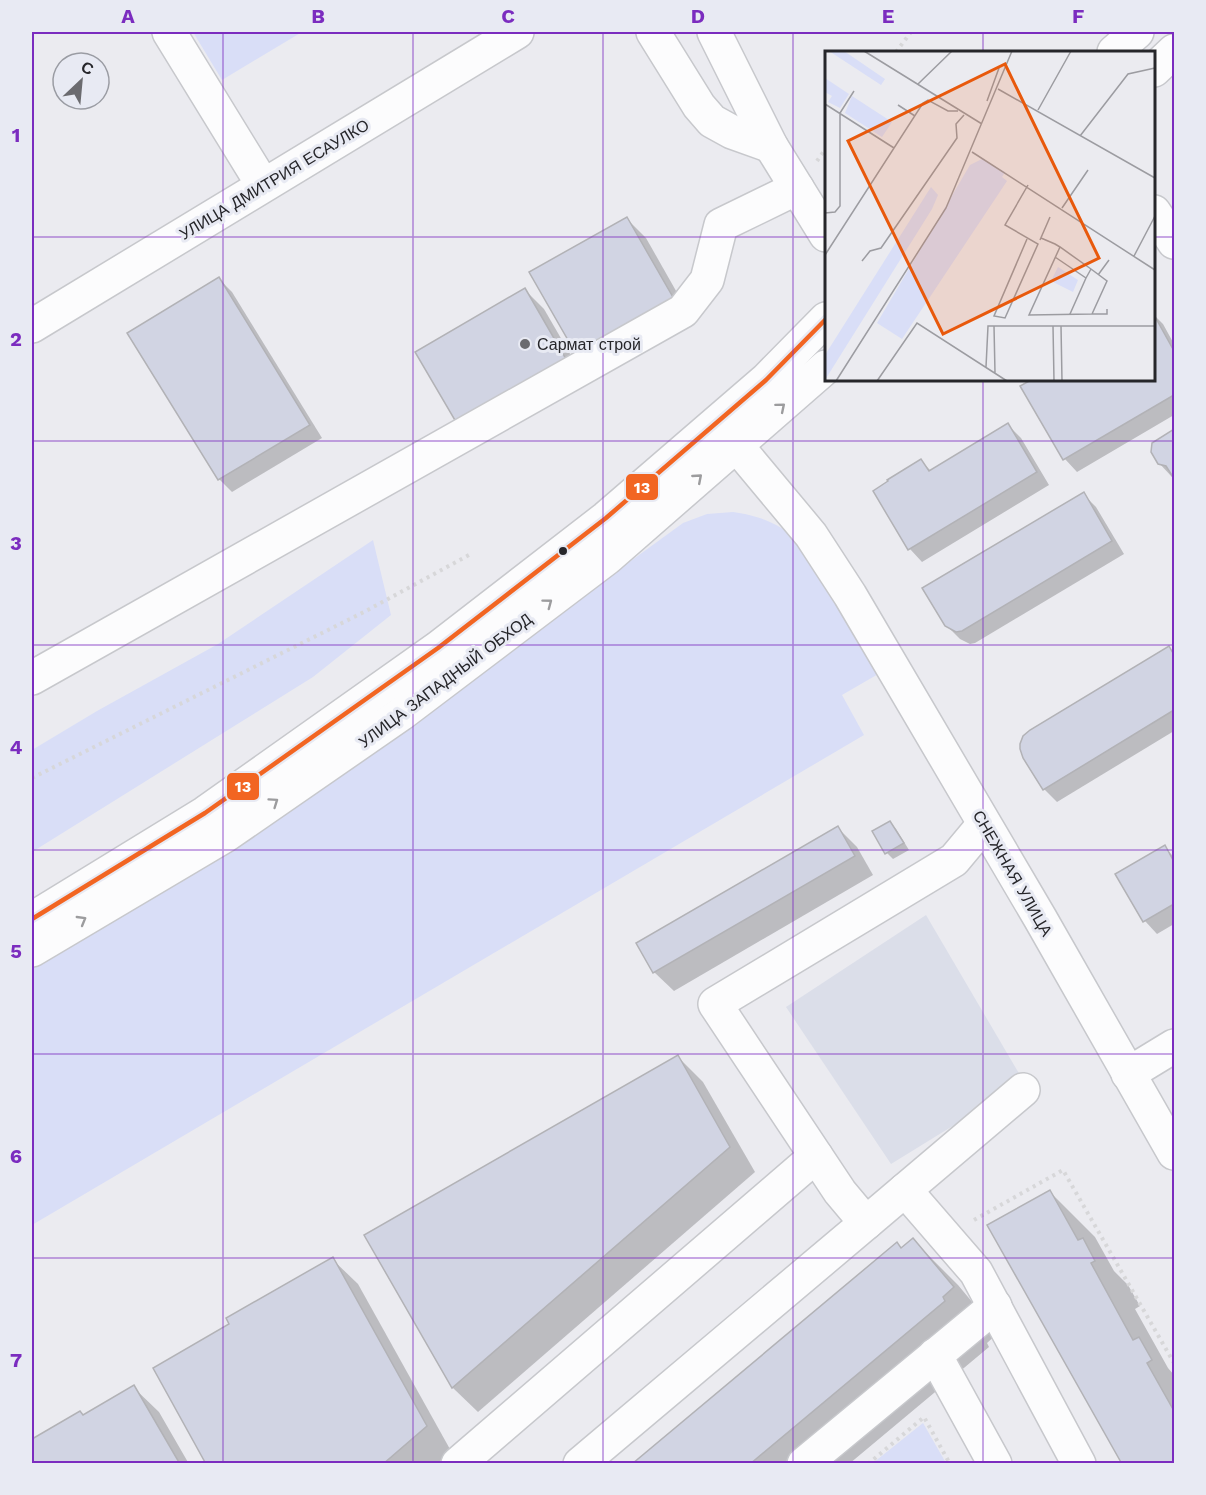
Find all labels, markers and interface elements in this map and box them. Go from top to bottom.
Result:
text: A [121,4,135,28]
text: B [311,4,325,28]
text: C [501,4,515,28]
text: D [691,4,705,28]
text: E [882,4,894,28]
text: F [1072,4,1084,28]
north arrow [51,51,111,111]
inset map [825,51,1155,381]
text: С [78,57,97,79]
street label: УЛИЦА ДМИТРИЯ ЕСАУЛКО [176,115,372,244]
text: 1 [12,123,20,147]
text: 2 [10,327,22,351]
place label: Сармат строй [537,335,641,354]
marker: Сармат строй [518,337,532,351]
one-way arrow [774,403,785,414]
line badge: 13 [625,473,659,501]
one-way arrow [691,474,702,485]
text: 13 [634,478,650,497]
text: 3 [10,531,22,555]
unlabelled marker [557,545,569,557]
one-way arrow [542,599,553,610]
street label: УЛИЦА ЗАПАДНЫЙ ОБХОД [355,609,536,752]
text: 4 [10,735,23,759]
line badge: 13 [226,772,260,801]
text: 13 [235,777,251,796]
one-way arrow [267,798,278,809]
street label: СНЕЖНАЯ УЛИЦА [969,807,1056,940]
one-way arrow [76,916,86,927]
text: 5 [10,939,22,963]
text: 6 [10,1144,22,1168]
text: 7 [10,1348,22,1372]

